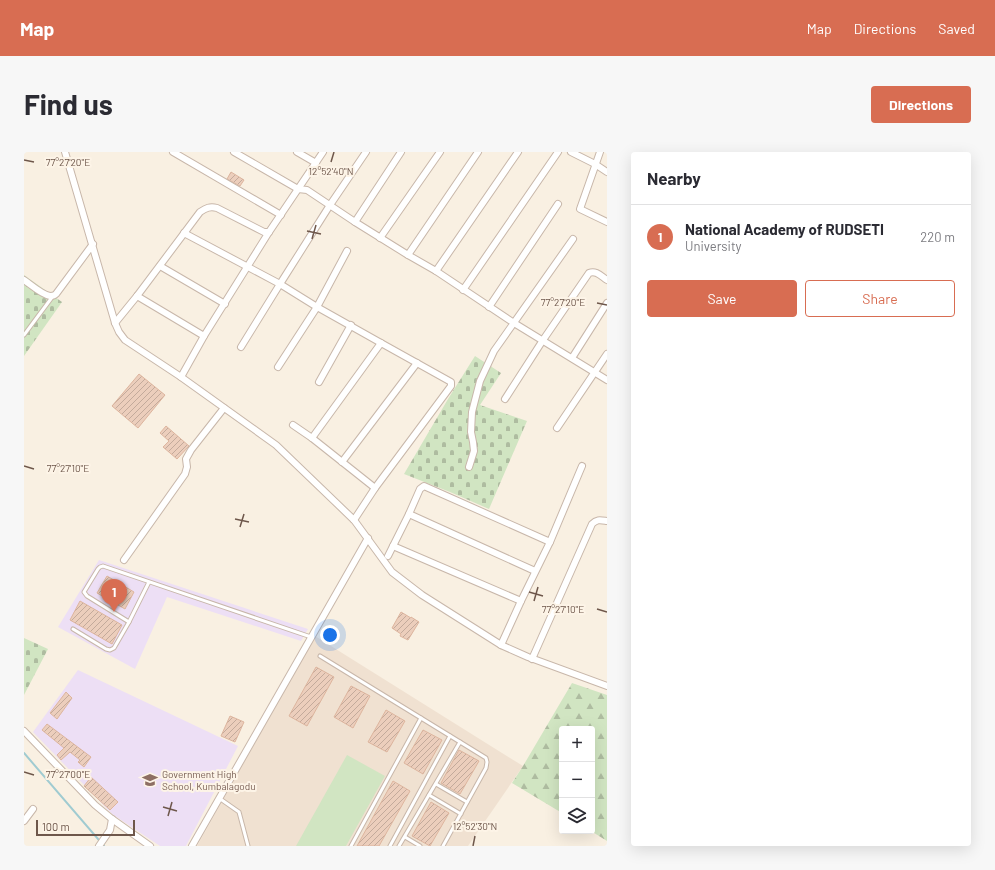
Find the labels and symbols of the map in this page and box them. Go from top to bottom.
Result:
text: 77°27'20"E [46,156,90,168]
text: 12°52'40"N [309,165,353,177]
text: 77°27'20"E [541,296,585,308]
text: 77°27'10"E [47,462,89,474]
pin: 1 [101,579,127,612]
text: 77°27'10"E [542,603,584,615]
your location [320,625,340,645]
text: 77°27'00"E [46,768,90,780]
place label: Government High School, Kumbalagodu [162,768,256,792]
school or university icon: Government High School, Kumbalagodu [141,771,159,789]
scale bar [36,818,135,837]
text: 12°52'30"N [453,820,497,832]

